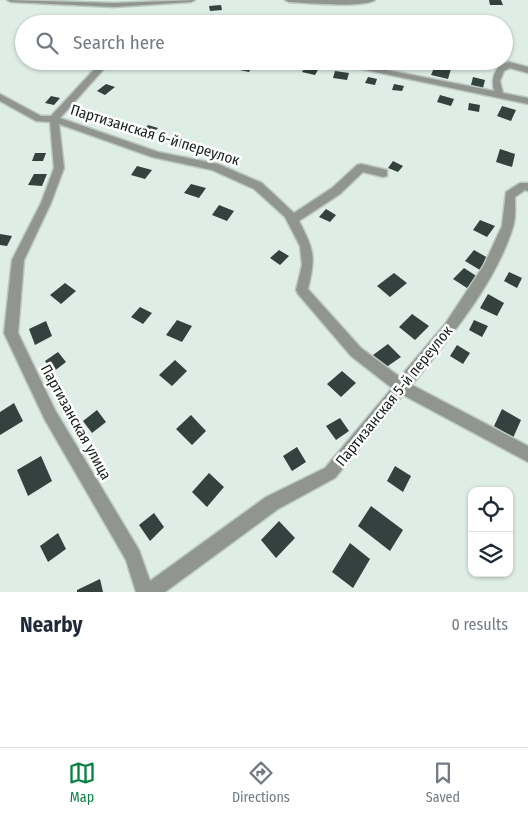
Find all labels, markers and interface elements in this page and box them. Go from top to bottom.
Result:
search box [15,15,513,70]
icon: search [33,29,61,57]
text: Search here [73,31,165,54]
street label: Партизанская 6-й переулок [68,101,242,169]
street label: Партизанская 5-й переулок [332,322,456,470]
street label: Партизанская улица [37,361,115,483]
map controls [468,487,513,577]
button: locate [468,487,513,532]
button: layers [468,532,513,577]
text: Nearby [20,612,82,638]
text: 0 results [451,615,508,634]
tab: Map [68,759,96,806]
tab: Directions [232,759,290,806]
tab: Saved [426,759,460,806]

